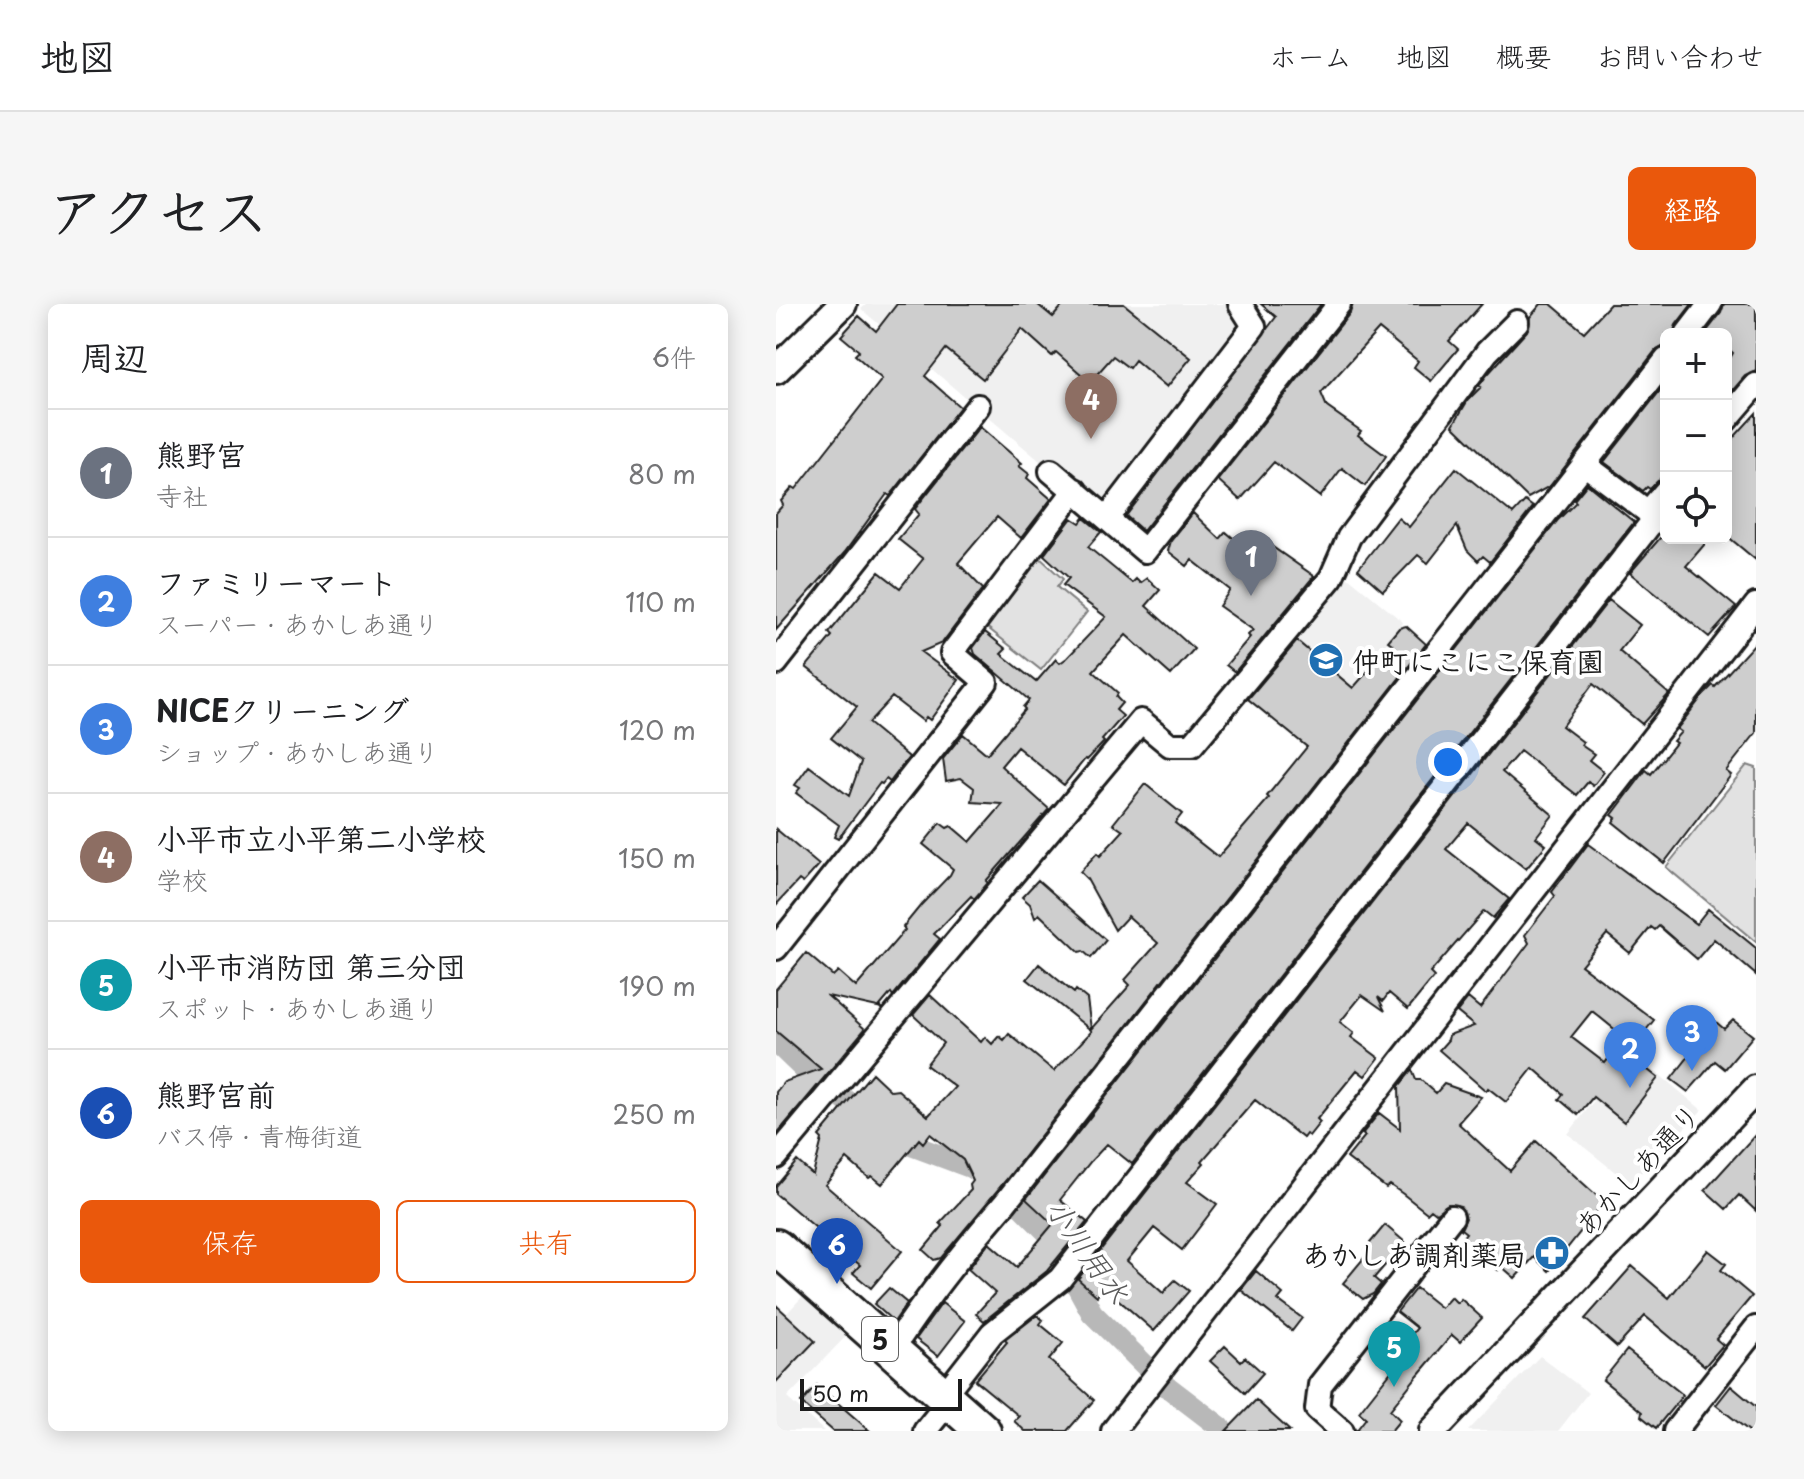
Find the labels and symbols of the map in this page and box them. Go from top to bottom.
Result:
pin: 4 [1065,373,1117,439]
pin: 1 [1225,530,1277,596]
place label: 仲町にこにこ保育園 [1352,639,1604,682]
school or university icon: 仲町にこにこ保育園 [1307,641,1345,679]
your location [1428,742,1468,782]
pin: 3 [1666,1005,1718,1071]
pin: 2 [1604,1022,1656,1088]
street label: あかしあ通り [1564,1093,1710,1245]
water label: 小川用水 [1036,1188,1142,1312]
pin: 6 [811,1218,863,1284]
place label: あかしあ調剤薬局 [1302,1232,1526,1275]
pharmacy icon: あかしあ調剤薬局 [1533,1234,1571,1272]
road number: 5 [862,1317,898,1361]
pin: 5 [1368,1321,1420,1387]
scale bar [800,1375,962,1411]

